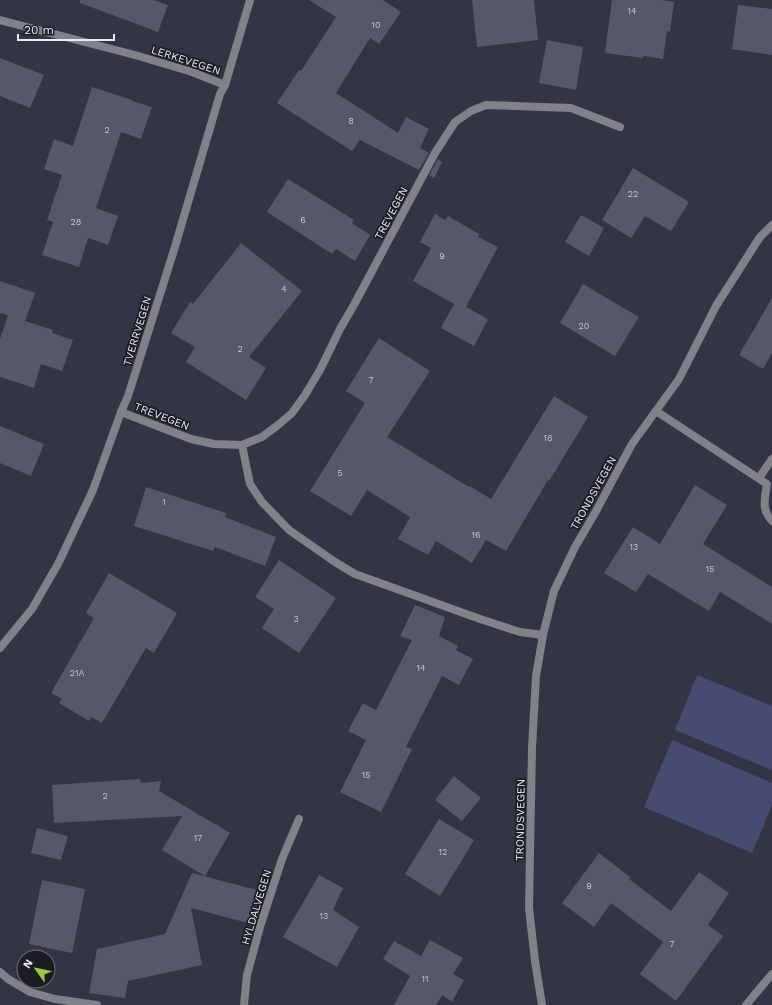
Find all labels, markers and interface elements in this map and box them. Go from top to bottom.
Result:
house number: 14 [627,6,637,16]
scale bar [18,16,114,42]
house number: 10 [371,20,381,30]
text: 20 m [24,23,54,37]
street label: LERKEVEGEN [150,43,222,78]
house number: 8 [348,116,354,126]
house number: 2 [104,125,110,135]
street label: TREVEGEN [372,185,411,242]
house number: 22 [628,189,638,199]
house number: 6 [300,215,306,225]
house number: 28 [71,217,81,227]
house number: 9 [439,251,445,261]
house number: 4 [281,284,287,294]
street label: TVERRVEGEN [121,295,154,368]
house number: 20 [579,321,590,331]
house number: 2 [237,344,243,354]
house number: 7 [368,375,374,385]
street label: TREVEGEN [132,400,191,433]
house number: 18 [543,433,553,443]
street label: TRONDSVEGEN [568,454,619,532]
house number: 5 [337,468,343,478]
house number: 1 [162,497,166,507]
house number: 16 [472,530,480,540]
house number: 13 [630,542,638,552]
house number: 15 [706,564,714,574]
house number: 3 [293,614,299,624]
house number: 14 [416,663,426,673]
house number: 21A [70,668,84,678]
house number: 15 [362,770,370,780]
street label: TRONDSVEGEN [513,779,528,861]
house number: 2 [102,791,108,801]
house number: 17 [194,833,202,843]
house number: 12 [439,847,447,857]
street label: HYLDALVEGEN [239,868,274,946]
house number: 9 [586,881,592,891]
house number: 13 [320,911,328,921]
house number: 7 [669,939,675,949]
north arrow [16,949,56,989]
text: N [20,957,36,971]
house number: 11 [421,974,429,984]

